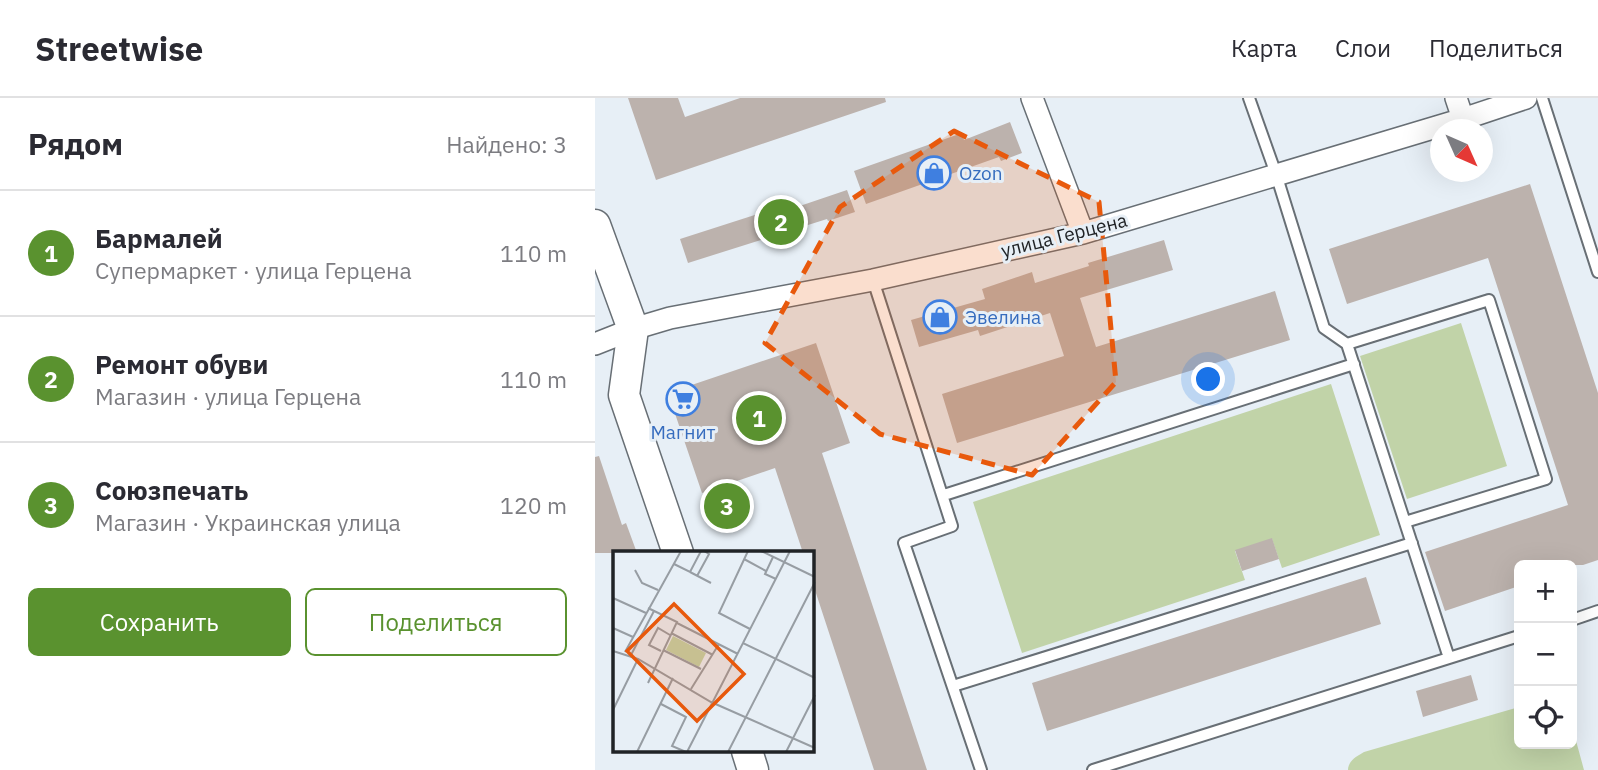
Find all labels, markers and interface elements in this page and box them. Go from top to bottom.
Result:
text: Streetwise [35,27,203,70]
text: Карта [1231,32,1297,64]
text: Слои [1335,32,1391,64]
text: Поделиться [1429,32,1563,64]
north arrow [1430,119,1493,182]
text: Рядом [28,124,123,163]
text: Найдено: 3 [446,129,567,159]
shop icon: Ozon [915,154,953,192]
place label: Ozon [959,161,1003,185]
pin: 2 [758,196,804,248]
street label: улица Герцена [998,208,1130,262]
text: Бармалей [95,221,223,255]
text: 1 [44,238,58,268]
text: 110 m [500,238,567,268]
text: Супермаркет · улица Герцена [95,255,412,285]
shop icon: Эвелина [921,298,959,336]
place label: Эвелина [965,305,1041,329]
text: Ремонт обуви [95,347,269,381]
your location [1191,362,1225,396]
text: 2 [44,364,58,394]
text: 110 m [500,364,567,394]
supermarket icon: Магнит [664,380,702,418]
text: Магазин · улица Герцена [95,381,361,411]
pin: 1 [736,392,782,444]
place label: Магнит [650,420,716,444]
text: Союзпечать [95,473,248,507]
pin: 3 [704,480,750,532]
text: 3 [44,490,58,520]
text: 120 m [500,490,567,520]
text: Магазин · Украинская улица [95,507,401,537]
inset map [613,551,814,752]
map controls [1514,560,1577,749]
button: + [1514,560,1577,623]
button: Сохранить [28,588,291,656]
button: Поделиться [305,588,567,656]
button: − [1514,623,1577,686]
button: locate [1514,686,1577,749]

